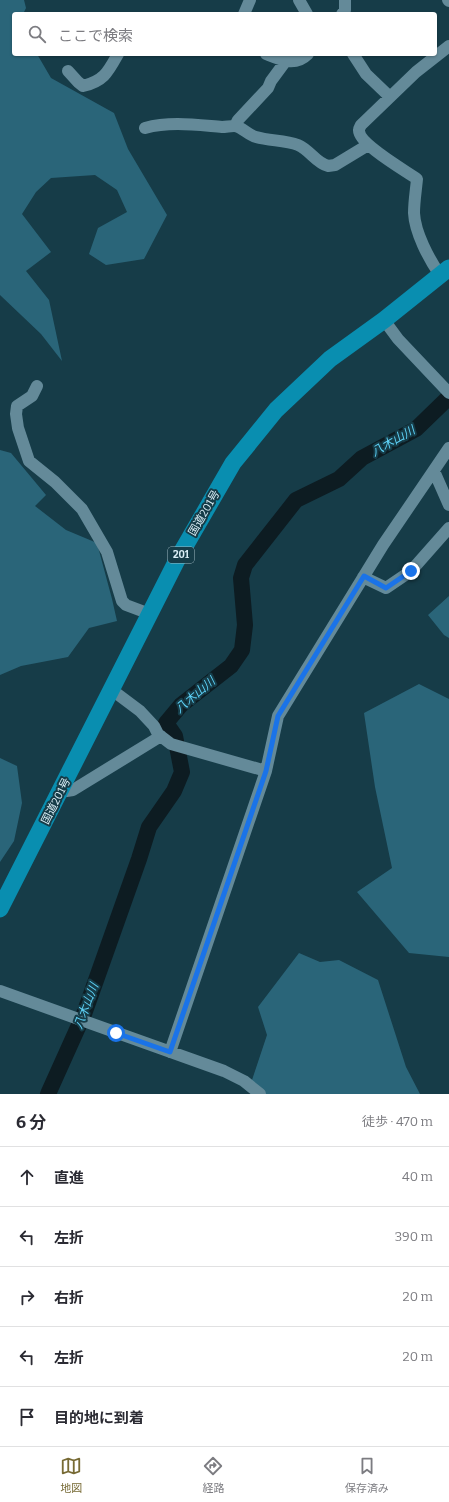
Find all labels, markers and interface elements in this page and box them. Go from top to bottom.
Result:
search box [12,12,437,56]
icon: search [26,23,48,45]
text: ここで検索 [58,27,133,45]
water label: 八木山川 [369,422,419,459]
street label: 国道201号 [186,488,222,538]
road number: 201 [168,547,194,563]
route end [402,562,420,580]
water label: 八木山川 [172,673,219,716]
street label: 国道201号 [39,776,73,826]
water label: 八木山川 [71,979,102,1031]
route start [107,1024,125,1042]
text: 6 分 [16,1112,46,1133]
text: 徒歩 · 470 m [362,1114,433,1129]
icon: ahead [16,1166,38,1188]
text: 直進 [54,1169,84,1187]
text: 40 m [402,1169,433,1184]
icon: left [16,1226,38,1248]
text: 左折 [54,1229,84,1247]
text: 390 m [395,1229,433,1244]
icon: right [16,1286,38,1308]
text: 右折 [54,1289,84,1307]
text: 20 m [403,1289,433,1304]
icon: left [16,1346,38,1368]
text: 左折 [54,1349,84,1367]
text: 20 m [403,1349,433,1364]
icon: arrive [16,1406,38,1428]
text: 目的地に到着 [54,1409,144,1427]
tab: 地図 [60,1455,82,1495]
tab: 経路 [202,1455,224,1495]
tab: 保存済み [345,1455,389,1495]

